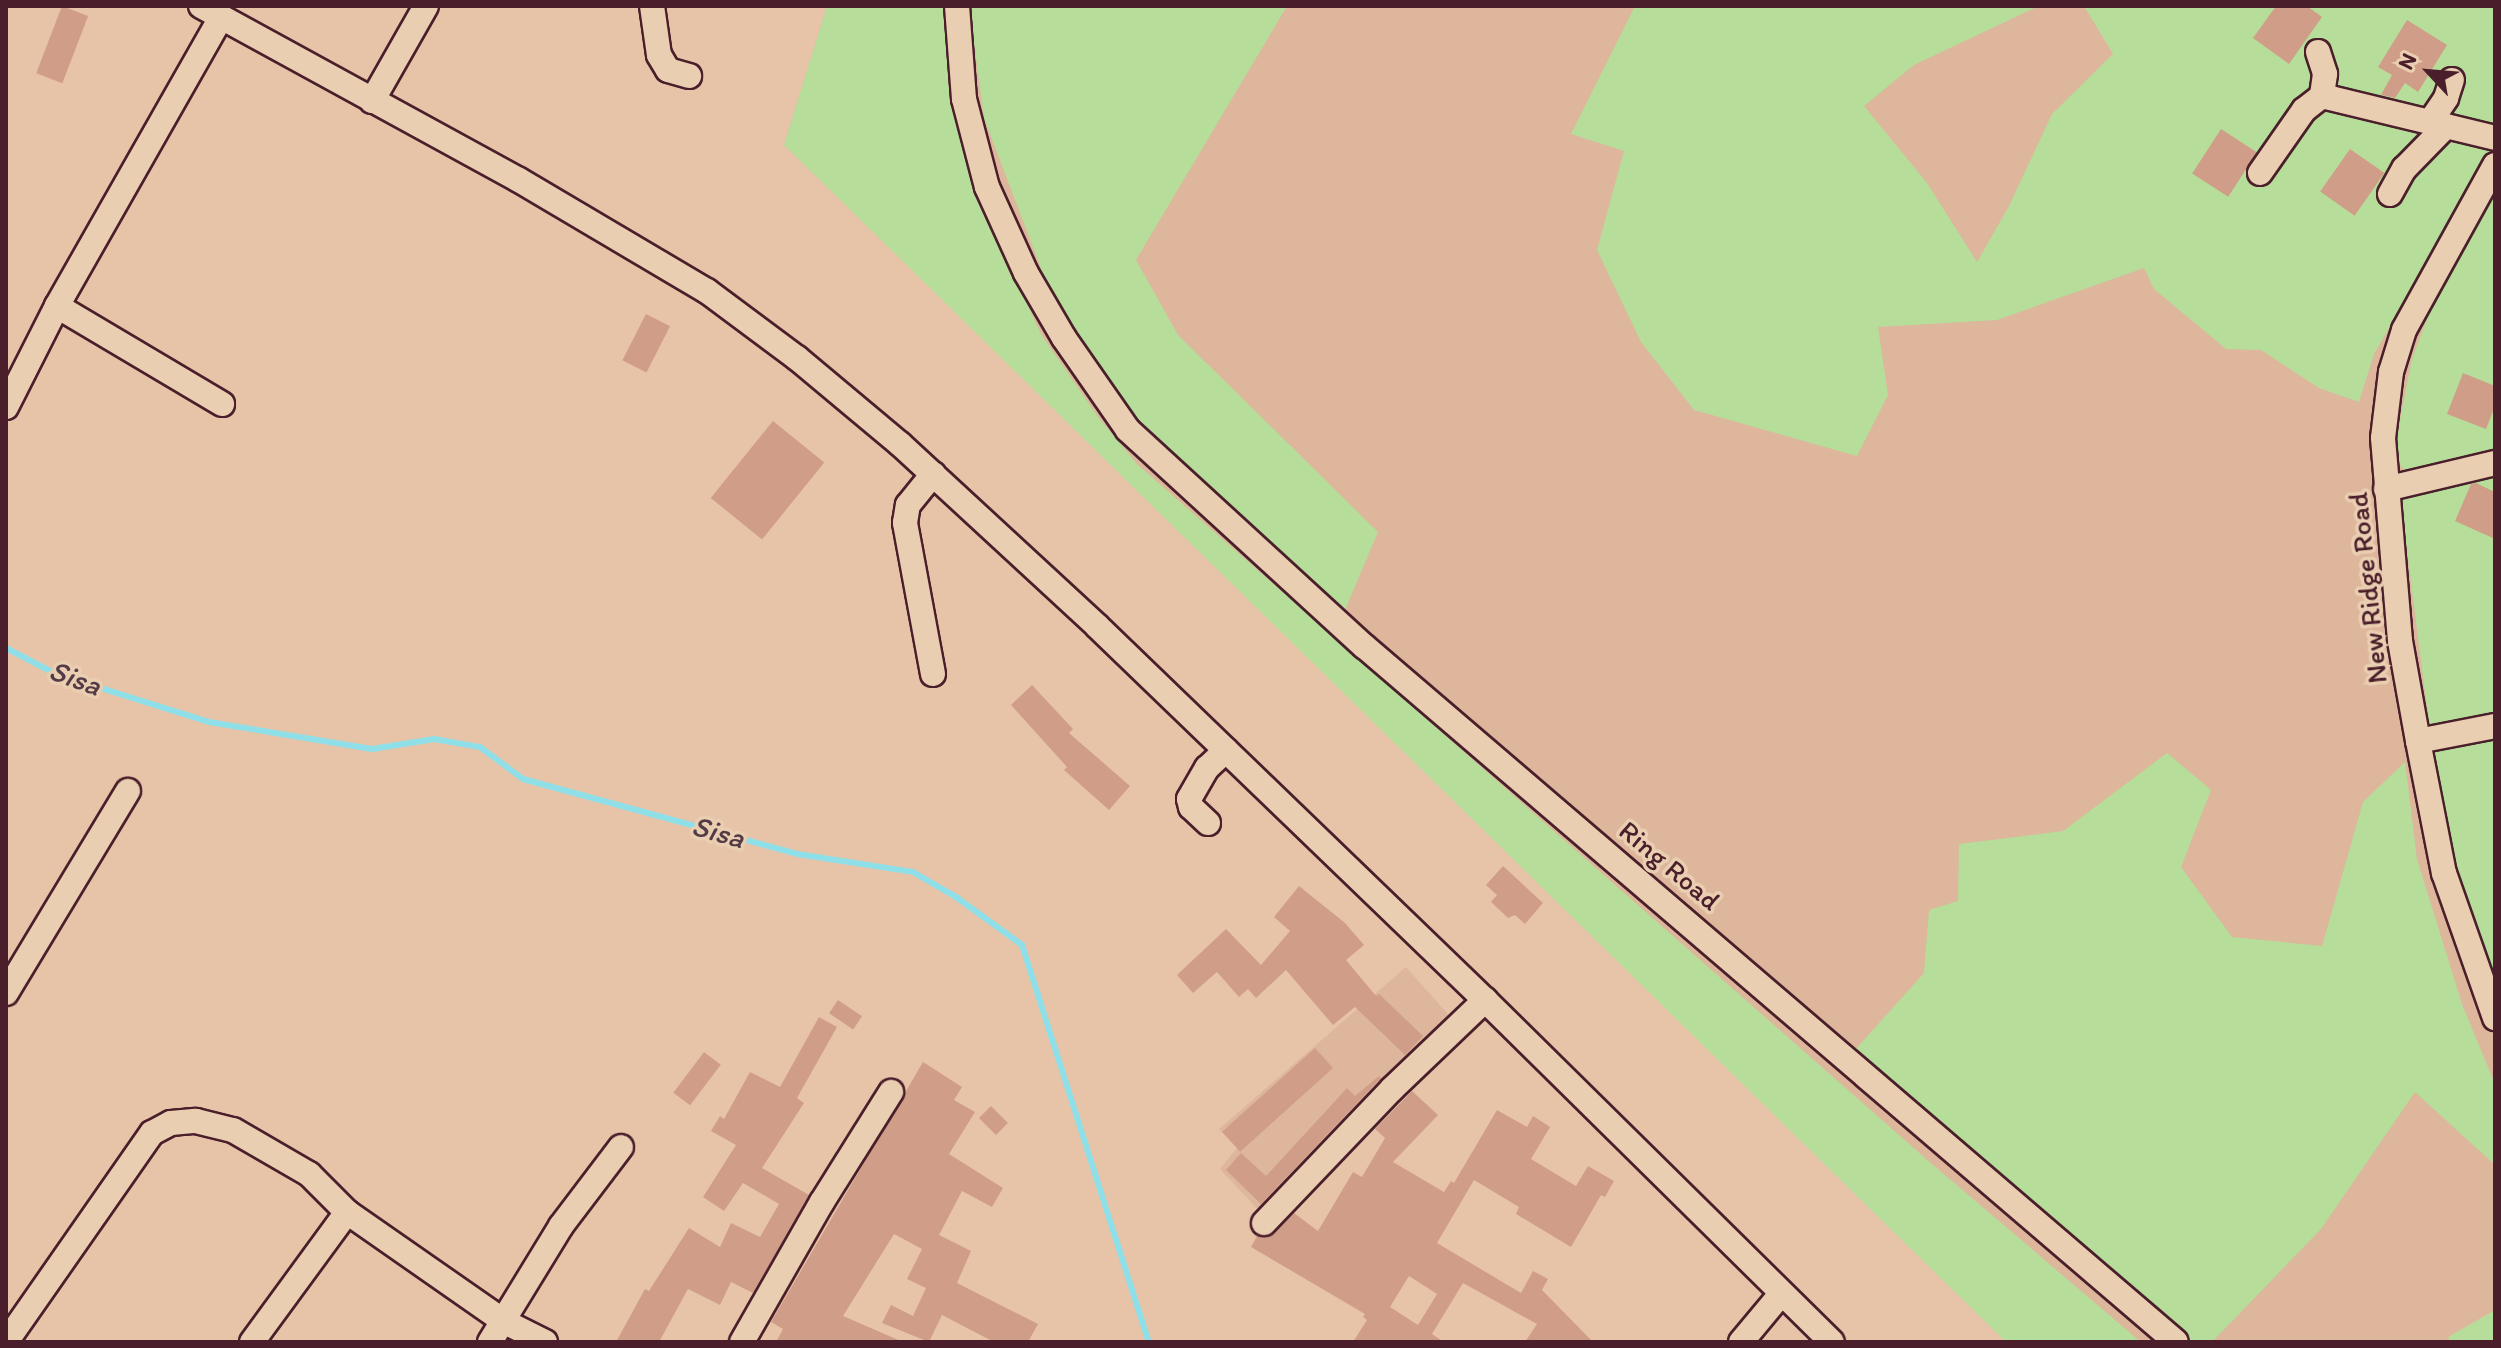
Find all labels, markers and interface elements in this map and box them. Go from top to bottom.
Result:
north arrow [2389,32,2469,112]
text: N [2392,49,2422,74]
street label: New Ridge Road [2340,491,2394,685]
water label: Sisa [44,652,106,704]
water label: Sisa [688,808,748,856]
street label: Ring Road [1613,813,1727,917]

